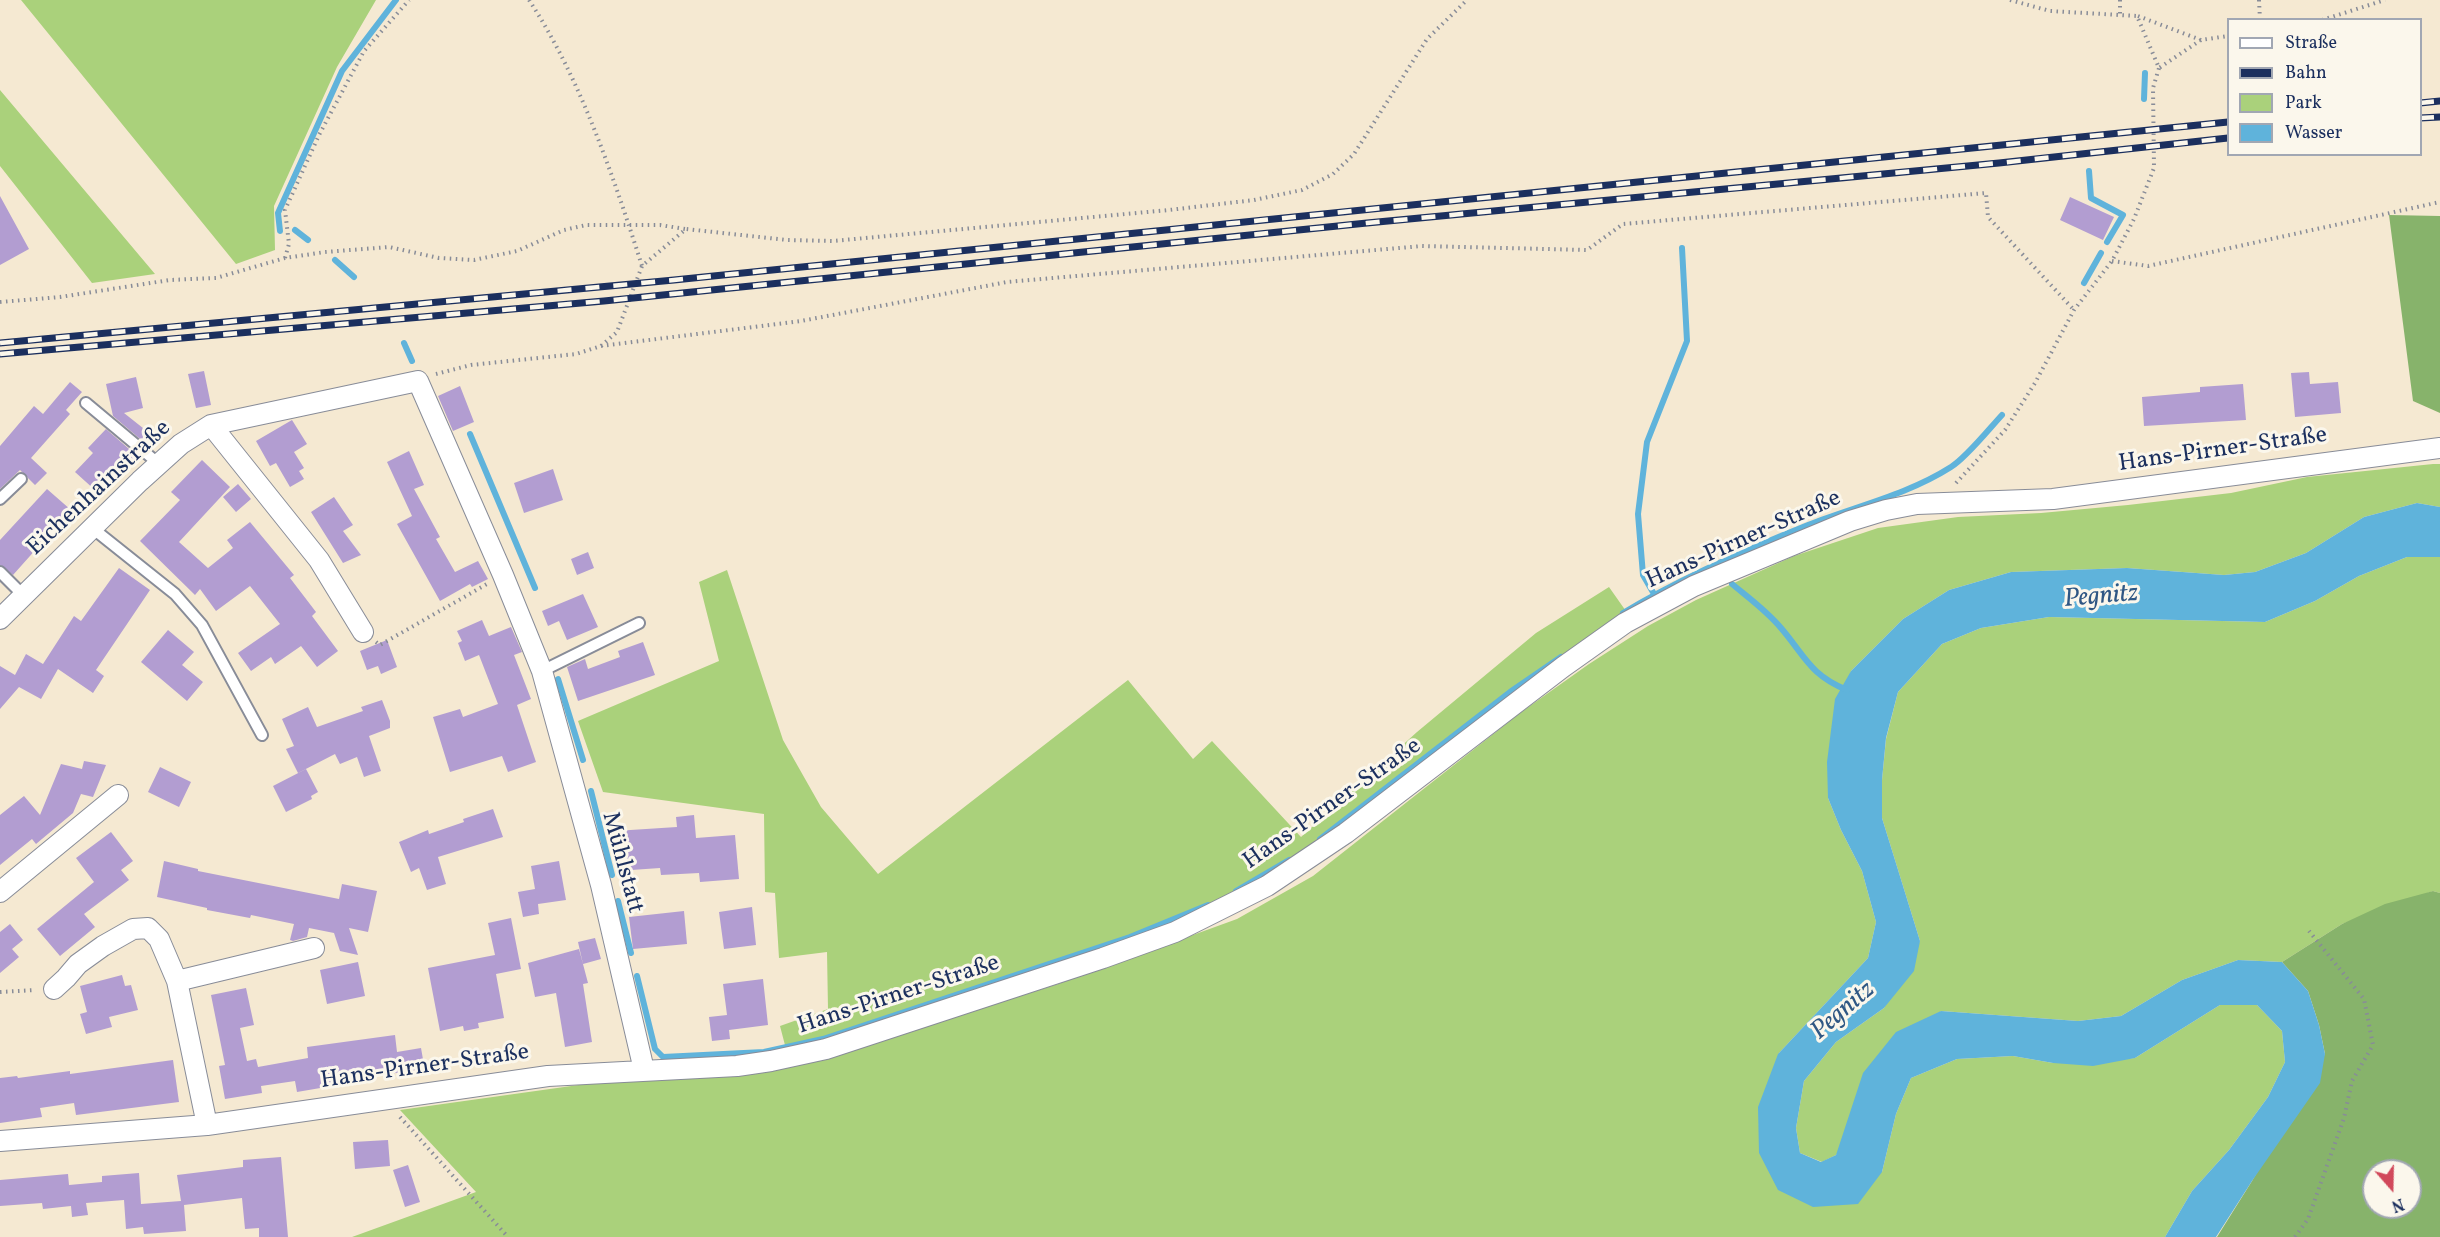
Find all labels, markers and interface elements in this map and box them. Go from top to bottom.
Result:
legend [2227,18,2422,156]
text: Straße [2285,31,2337,56]
text: Bahn [2285,61,2327,86]
text: Park [2285,91,2322,116]
text: Wasser [2285,121,2342,146]
street label: Eichenhainstraße [22,415,178,563]
street label: Hans-Pirner-Straße [2117,422,2329,480]
street label: Hans-Pirner-Straße [1642,485,1846,597]
water label: Pegnitz [2063,579,2139,617]
street label: Hans-Pirner-Straße [1239,733,1427,877]
street label: Mühlstatt [594,809,648,917]
street label: Hans-Pirner-Straße [794,950,1004,1042]
water label: Pegnitz [1806,976,1882,1048]
street label: Hans-Pirner-Straße [319,1039,531,1097]
north arrow [2362,1159,2422,1219]
text: N [2388,1192,2407,1216]

